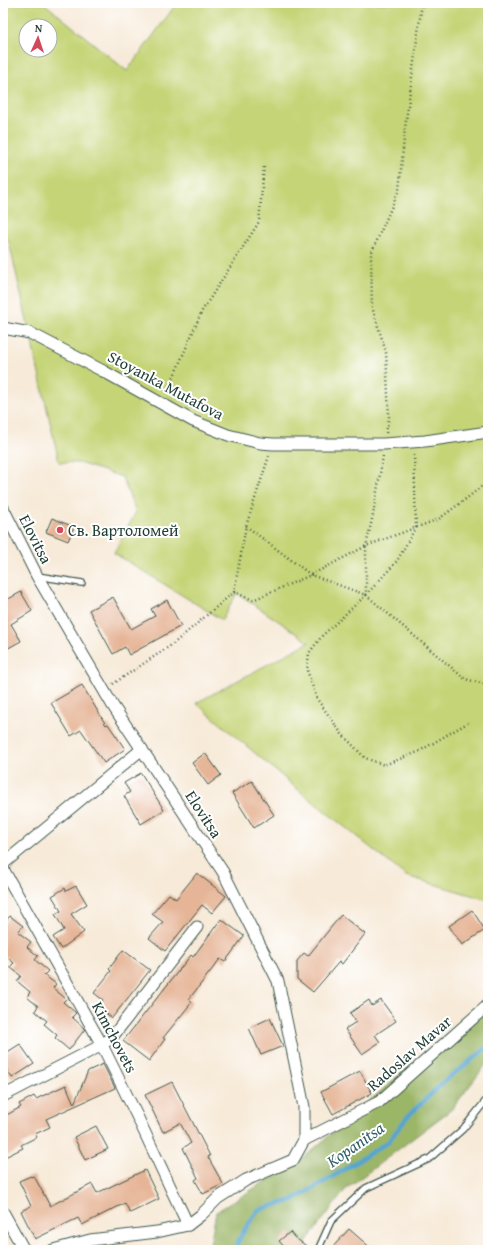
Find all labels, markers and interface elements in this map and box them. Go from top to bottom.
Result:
north arrow [18,18,58,58]
text: N [34,20,43,36]
street label: Stoyanka Mutafova [104,344,229,426]
street label: Elovitsa [13,510,59,568]
place label: Св. Вартоломей [68,518,179,542]
marker: Св. Вартоломей [55,525,65,535]
street label: Elovitsa [180,785,229,843]
street label: Kimchovets [86,997,144,1077]
street label: Radoslav Mavar [361,1009,457,1097]
water label: Kopanitsa [320,1115,389,1173]

